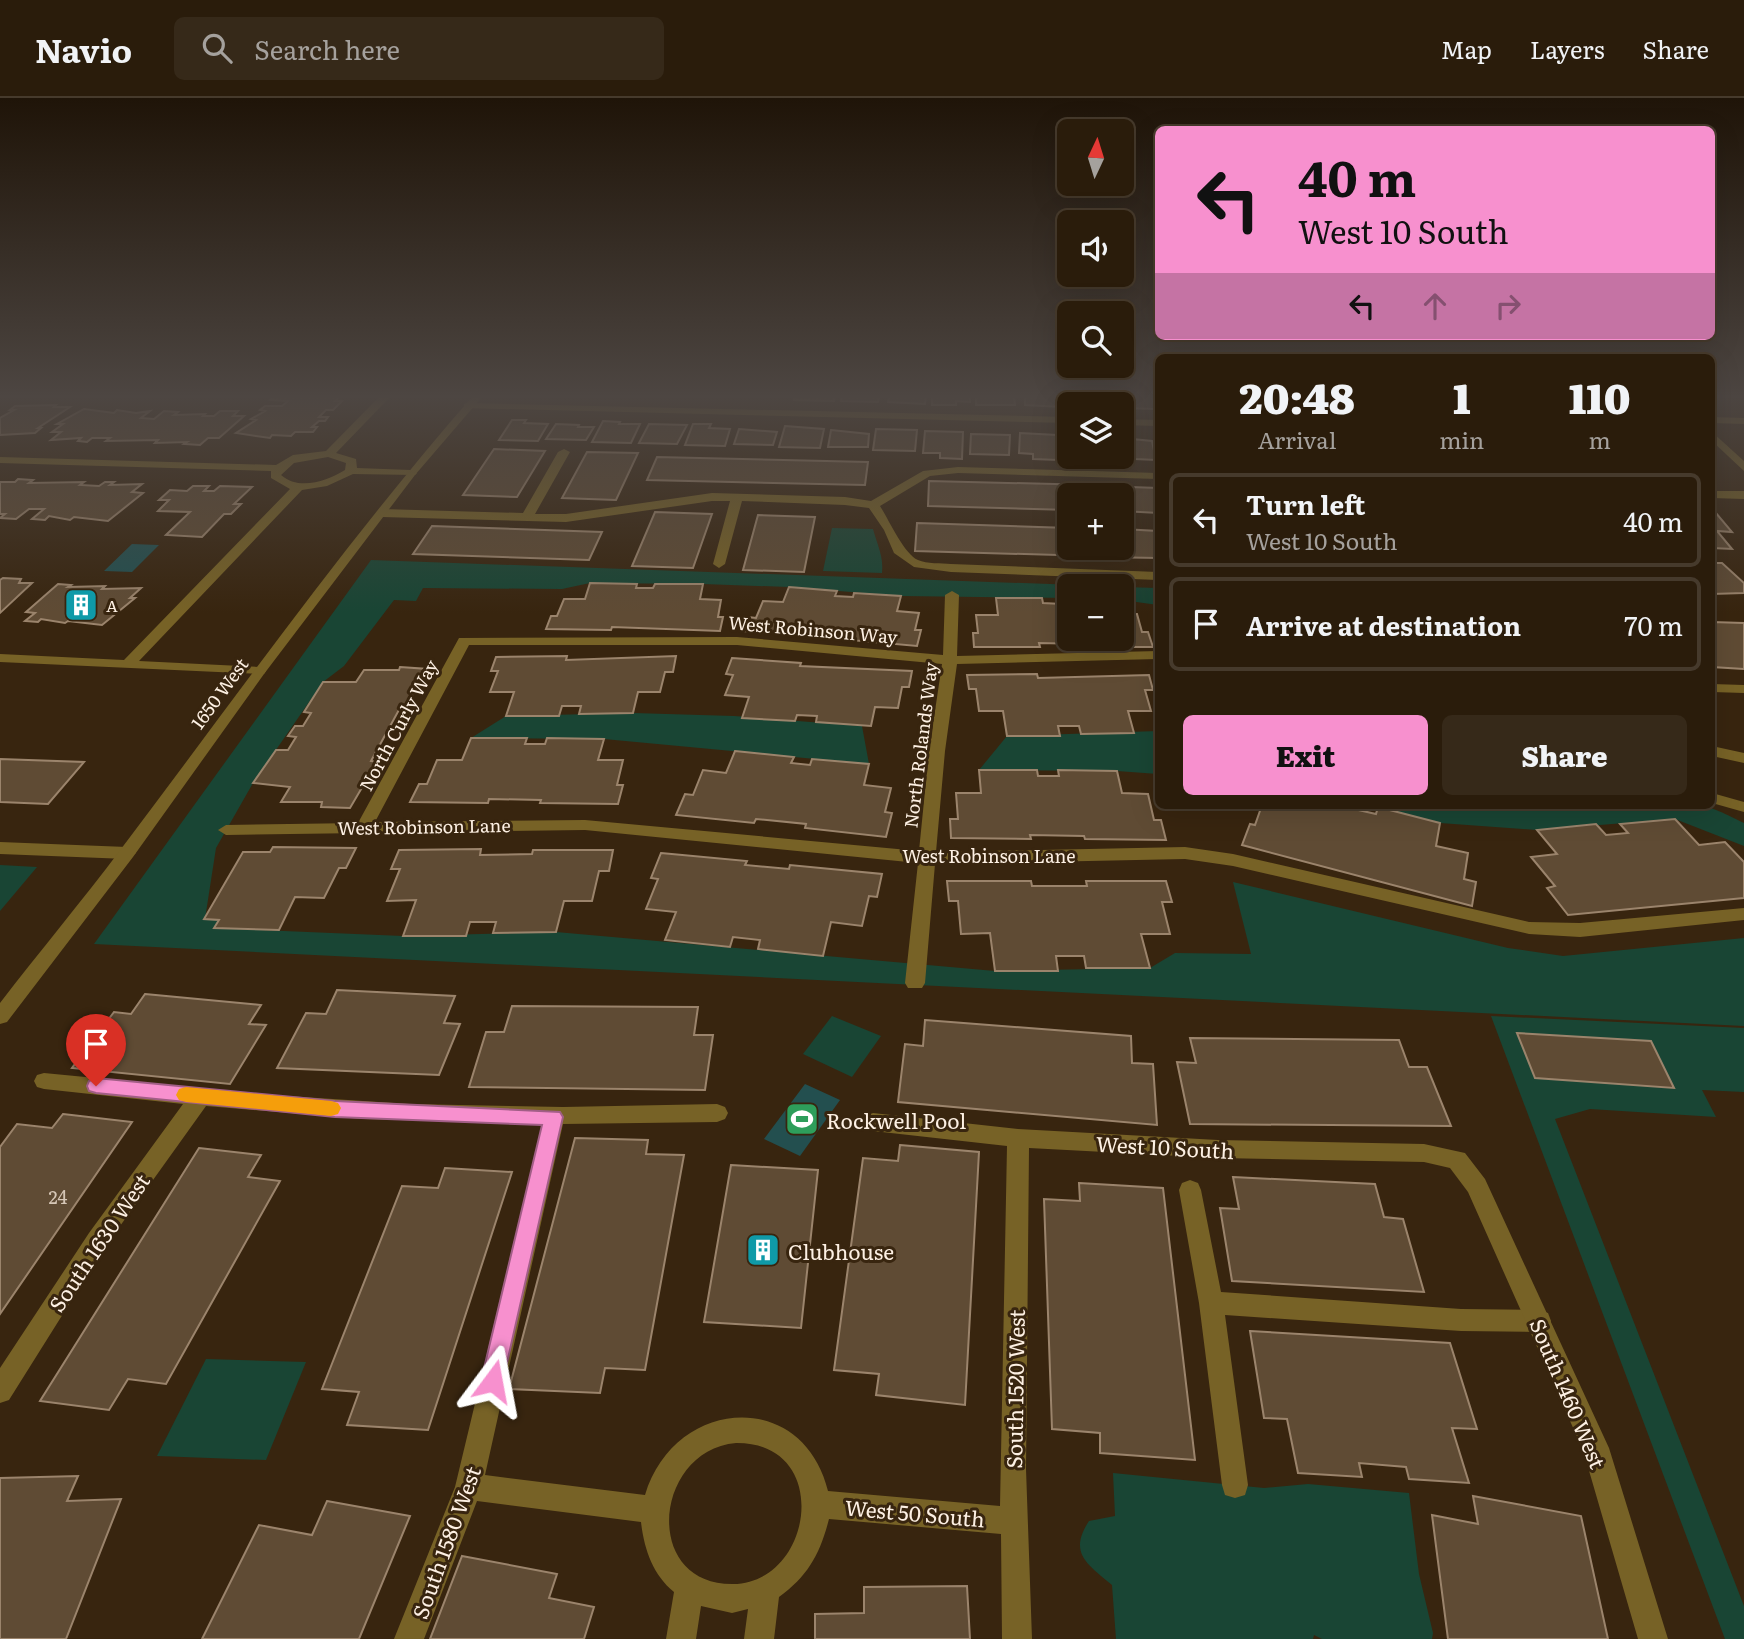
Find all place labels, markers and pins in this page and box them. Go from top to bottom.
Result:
building icon: A [62,586,100,624]
place label: A [106,593,118,617]
pin [66,1014,126,1086]
sports icon: Rockwell Pool [783,1100,821,1138]
place label: Rockwell Pool [826,1104,966,1135]
building icon: Clubhouse [744,1231,782,1269]
place label: Clubhouse [788,1235,894,1266]

